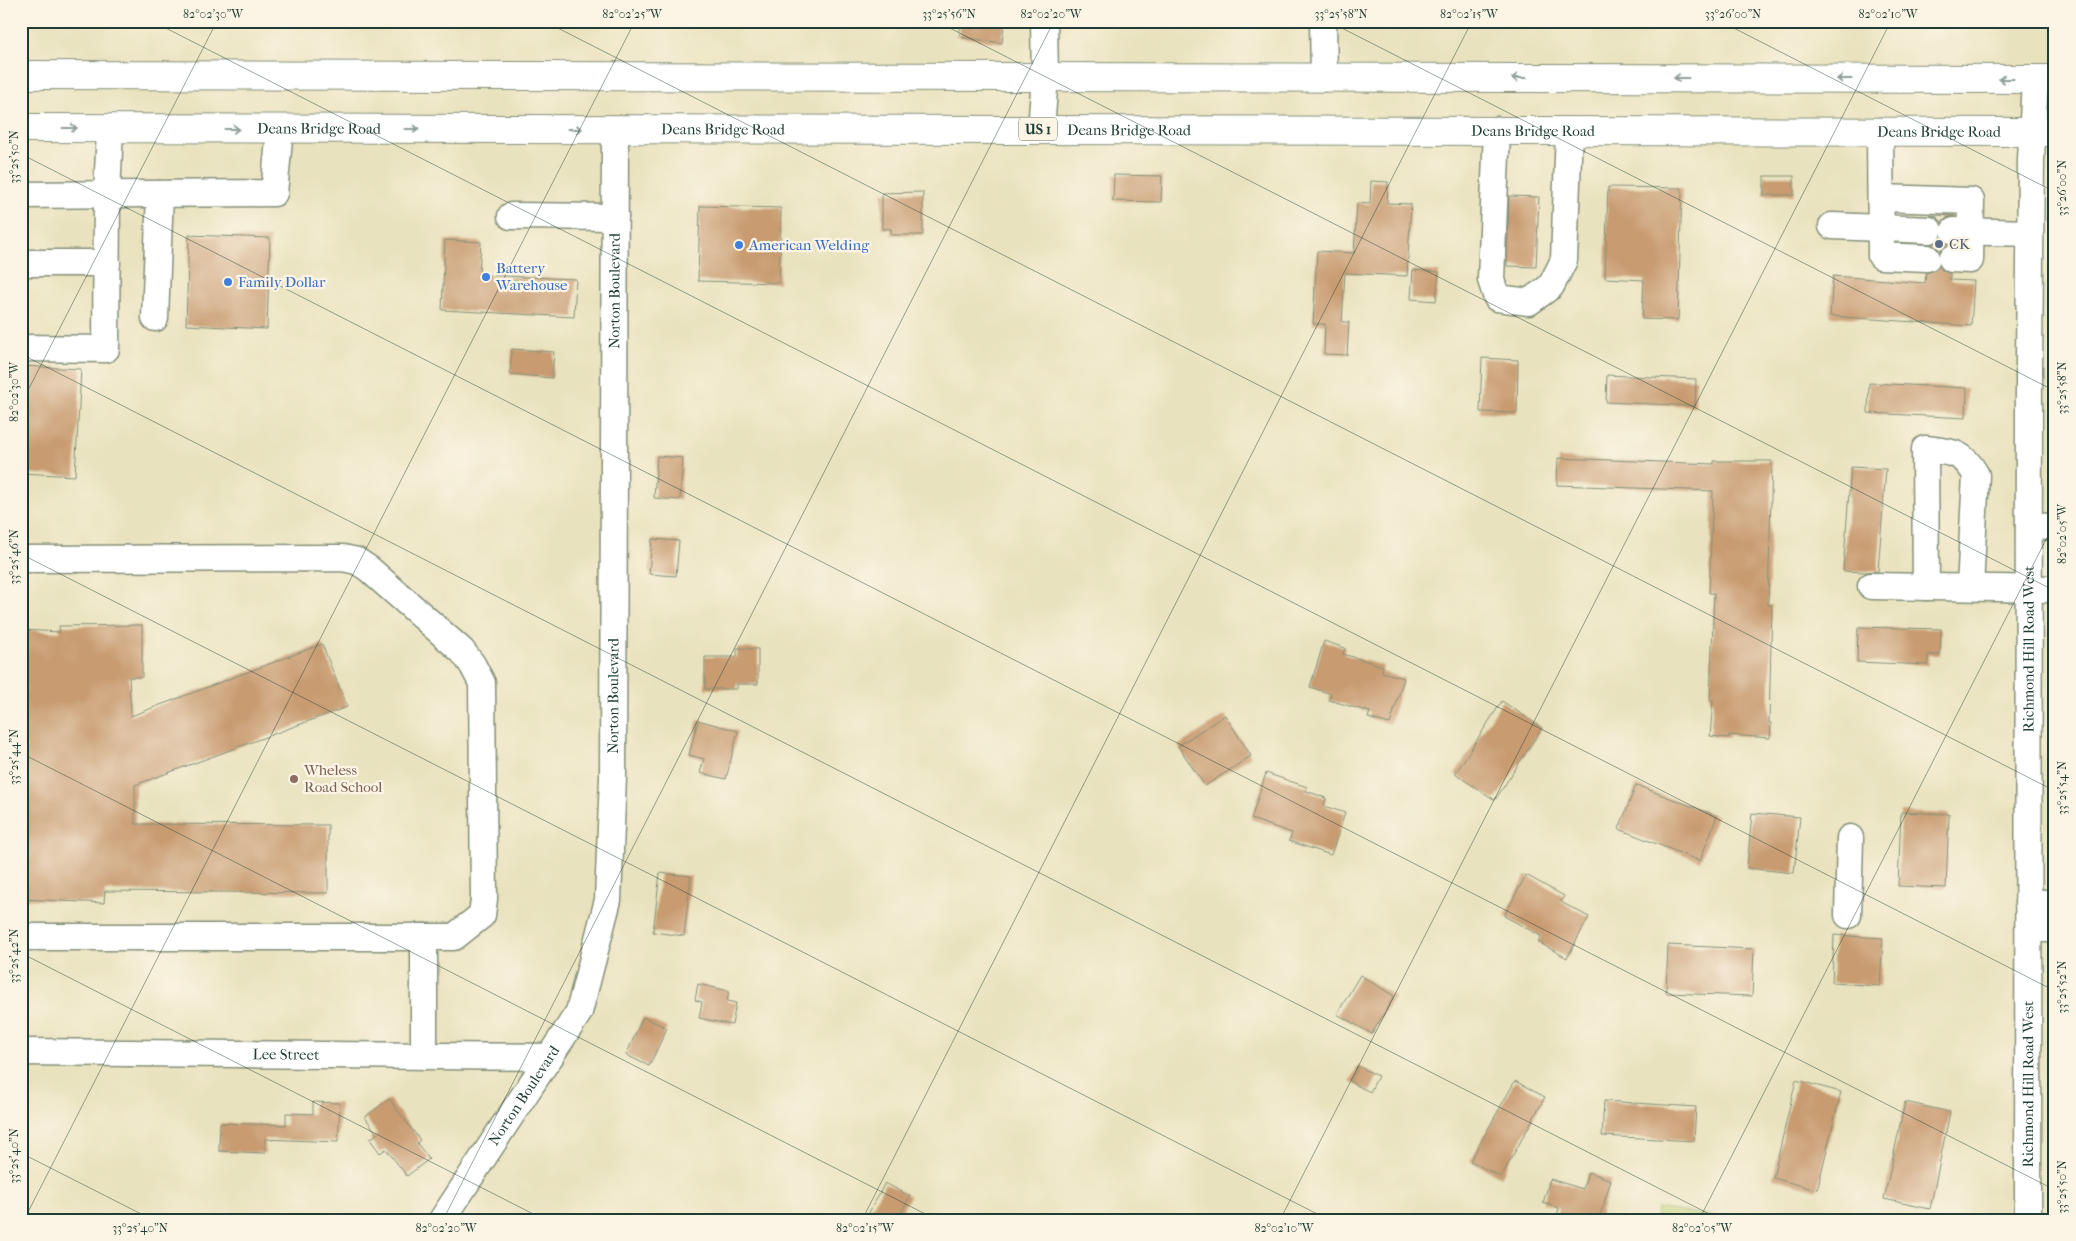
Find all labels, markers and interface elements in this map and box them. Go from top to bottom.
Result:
text: 82°02'30"W [183,7,244,21]
text: 82°02'25"W [602,7,663,21]
text: 33°25'56"N [922,7,976,21]
text: 82°02'20"W [1020,7,1083,21]
text: 33°25'58"N [1314,7,1368,21]
text: 82°02'15"W [1440,7,1499,21]
text: 33°26'00"N [1705,7,1761,21]
text: 82°02'10"W [1858,7,1919,21]
one-way arrow [1511,73,1527,83]
one-way arrow [1673,73,1690,83]
one-way arrow [1836,74,1852,84]
one-way arrow [1998,74,2014,84]
road number: US 1 [1019,118,1057,140]
street label: Deans Bridge Road [257,119,382,138]
street label: Deans Bridge Road [661,120,786,139]
street label: Deans Bridge Road [1067,121,1192,139]
street label: Deans Bridge Road [1471,122,1596,140]
one-way arrow [62,123,78,133]
street label: Deans Bridge Road [1877,123,2002,141]
one-way arrow [224,124,240,134]
one-way arrow [404,124,420,134]
one-way arrow [566,124,583,134]
text: 33°25'50"N [7,130,21,184]
text: 33°26'00"N [2055,160,2069,216]
street label: Norton Boulevard [605,232,624,349]
place label: CK [1949,235,1971,253]
place label: American Welding [748,236,870,254]
marker: CK [1933,238,1945,250]
marker: American Welding [733,239,745,251]
place label: Battery Warehouse [495,259,568,294]
marker: Battery Warehouse [480,271,492,283]
place label: Family Dollar [238,273,326,291]
marker: Family Dollar [222,276,234,288]
text: 82°02'30"W [7,361,21,422]
text: 33°25'58"N [2055,361,2069,415]
text: 82°02'05"W [2055,503,2069,564]
text: 33°25'46"N [7,529,21,585]
street label: Richmond Hill Road West [2020,565,2038,732]
street label: Norton Boulevard [604,637,622,754]
text: 33°25'44"N [7,729,21,785]
place label: Wheless Road School [303,761,383,796]
text: 33°25'54"N [2055,761,2069,815]
marker: Wheless Road School [288,773,300,785]
text: 33°25'42"N [7,928,21,984]
text: 33°25'52"N [2055,960,2069,1014]
street label: Richmond Hill Road West [2019,1000,2037,1167]
street label: Norton Boulevard [485,1042,564,1149]
street label: Lee Street [252,1045,320,1064]
text: 33°25'40"N [7,1128,21,1184]
text: 33°25'50"N [2055,1160,2069,1214]
text: 33°25'40"N [112,1221,168,1235]
text: 82°02'20"W [415,1221,478,1235]
text: 82°02'15"W [836,1221,895,1235]
text: 82°02'10"W [1254,1221,1315,1235]
text: 82°02'05"W [1672,1221,1733,1235]

